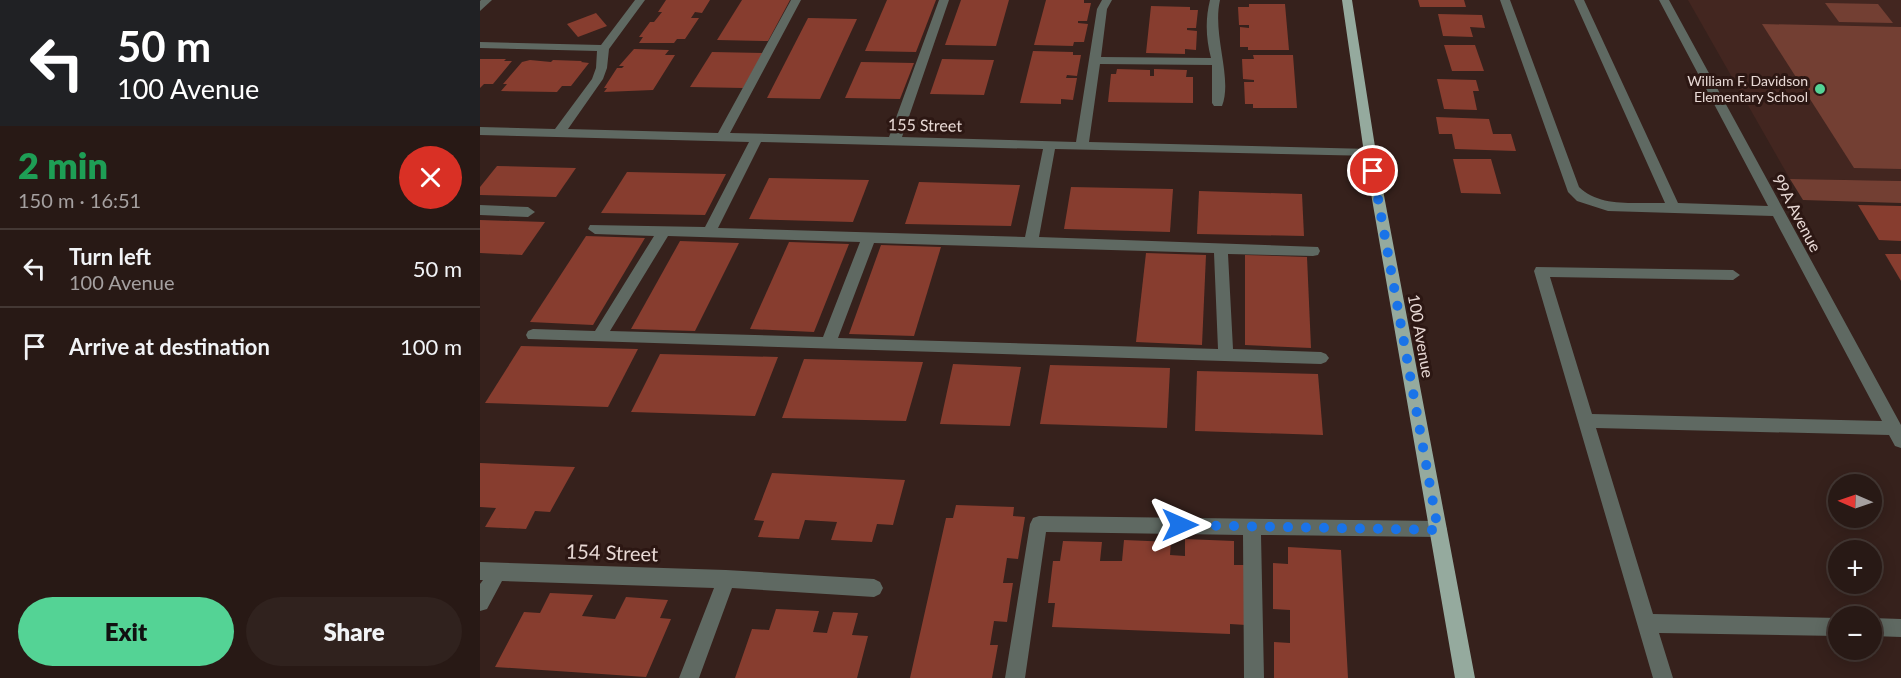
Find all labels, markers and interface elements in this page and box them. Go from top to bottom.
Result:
text: 50 m [117,21,211,71]
icon: left [18,24,96,102]
text: 100 Avenue [117,72,259,105]
place label: William F. Davidson Elementary School [1687,72,1808,105]
marker: William F. Davidson Elementary School [1813,82,1827,96]
street label: 155 Street [888,114,962,135]
text: 2 min [18,143,108,187]
pin [1347,145,1398,196]
button: close [399,146,462,209]
icon: arrive [1356,154,1389,187]
street label: 99A Avenue [1769,171,1826,255]
text: 150 m · 16:51 [18,188,141,212]
text: Turn left [69,243,151,270]
icon: left [18,252,51,285]
text: 50 m [413,255,462,282]
text: 100 Avenue [69,270,174,294]
street label: 100 Avenue [1405,293,1438,379]
icon: arrive [18,330,51,363]
text: Arrive at destination [69,333,270,360]
text: 100 m [400,333,462,360]
north arrow [1828,474,1882,528]
map controls [1828,474,1882,660]
position arrow [1148,493,1212,557]
street label: 154 Street [565,538,659,566]
button: + [1828,540,1882,594]
button: Exit [18,597,234,666]
button: Share [246,597,462,666]
button: − [1828,606,1882,660]

